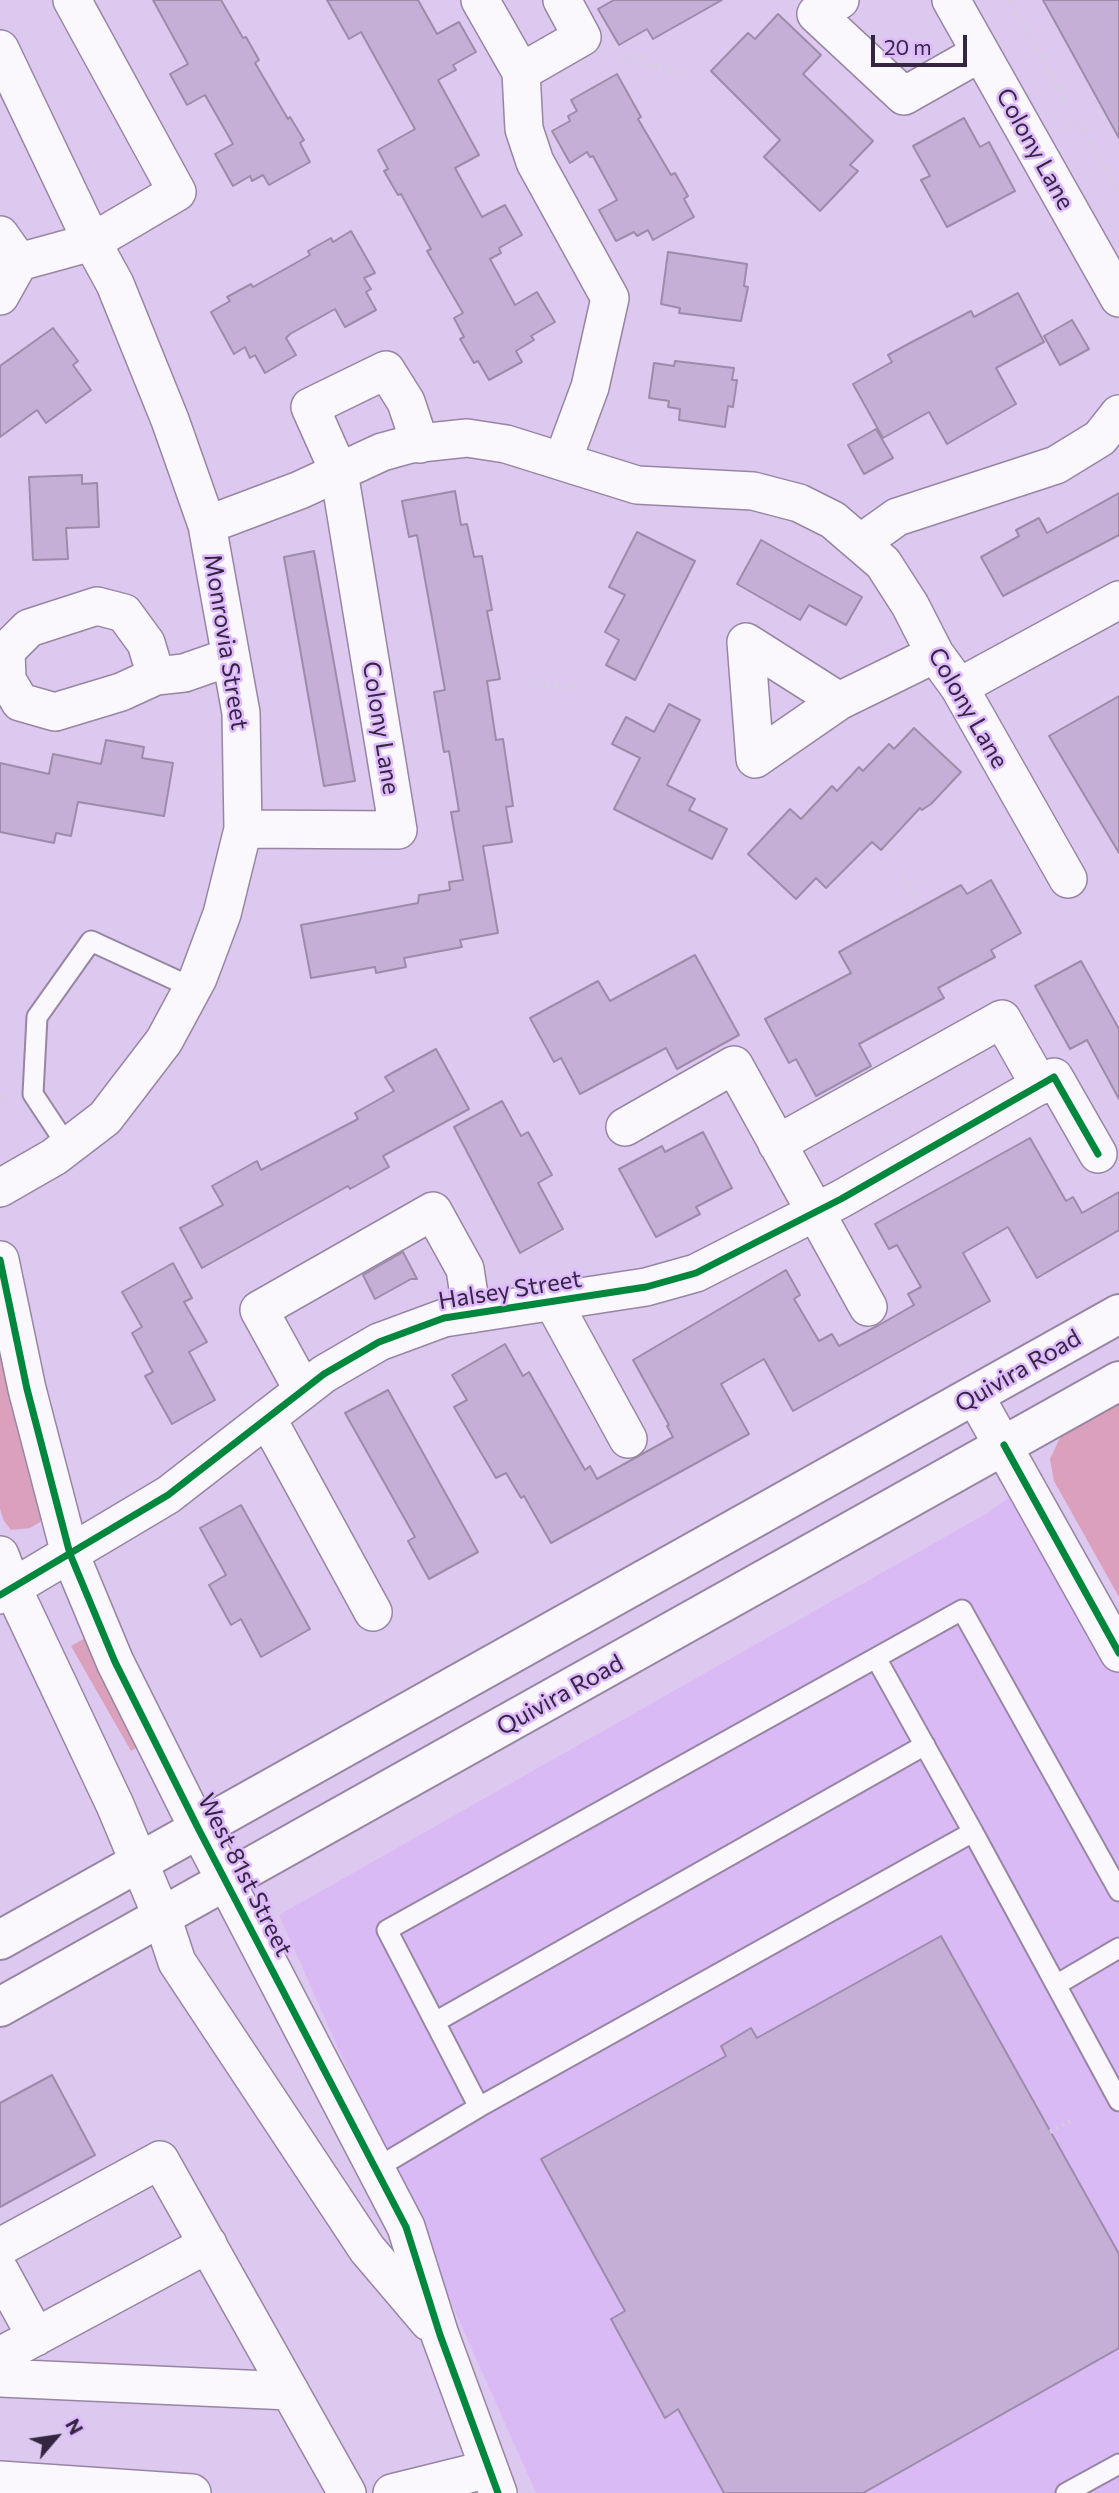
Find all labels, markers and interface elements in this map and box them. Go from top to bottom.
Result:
scale bar [874,21,970,65]
text: 20 m [884,34,932,59]
street label: Colony Lane [990,83,1080,215]
street label: Monrovia Street [198,552,254,732]
street label: Colony Lane [922,643,1014,773]
street label: Colony Lane [356,659,406,797]
street label: Halsey Street [436,1264,584,1316]
street label: Quivira Road [950,1323,1086,1419]
street label: Quivira Road [492,1648,628,1742]
street label: West 81st Street [192,1789,298,1961]
north arrow [21,2402,91,2472]
text: N [61,2415,88,2438]

